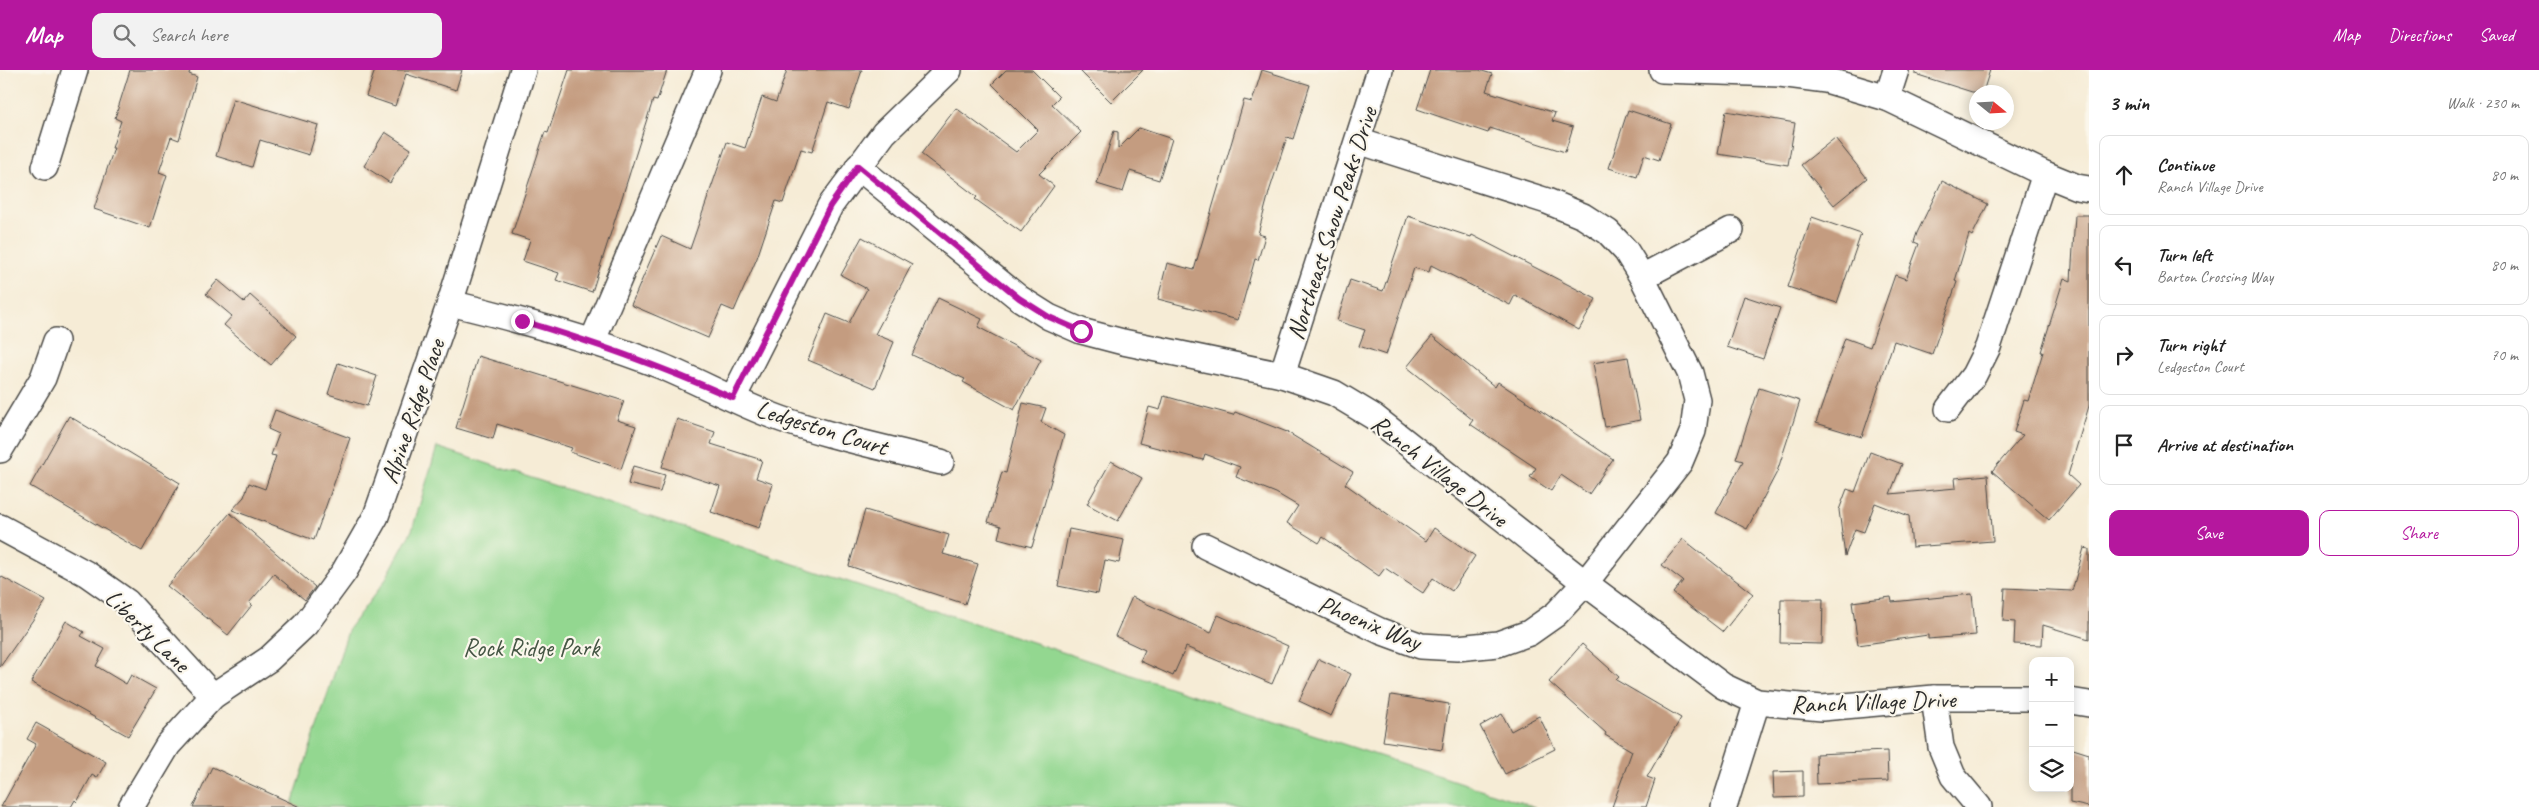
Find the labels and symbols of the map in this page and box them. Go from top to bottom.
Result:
north arrow [1969,85,2014,130]
street label: Northeast Snow Peaks Drive [1279,101,1385,344]
route end [511,310,534,333]
route start [1070,320,1093,343]
street label: Alpine Ridge Place [373,333,453,488]
street label: Ledgeston Court [752,393,894,464]
street label: Ranch Village Drive [1365,407,1516,535]
street label: Liberty Lane [98,582,198,681]
street label: Phoenix Way [1314,588,1428,659]
park label: Rock Ridge Park [463,632,601,664]
street label: Ranch Village Drive [1790,683,1958,721]

